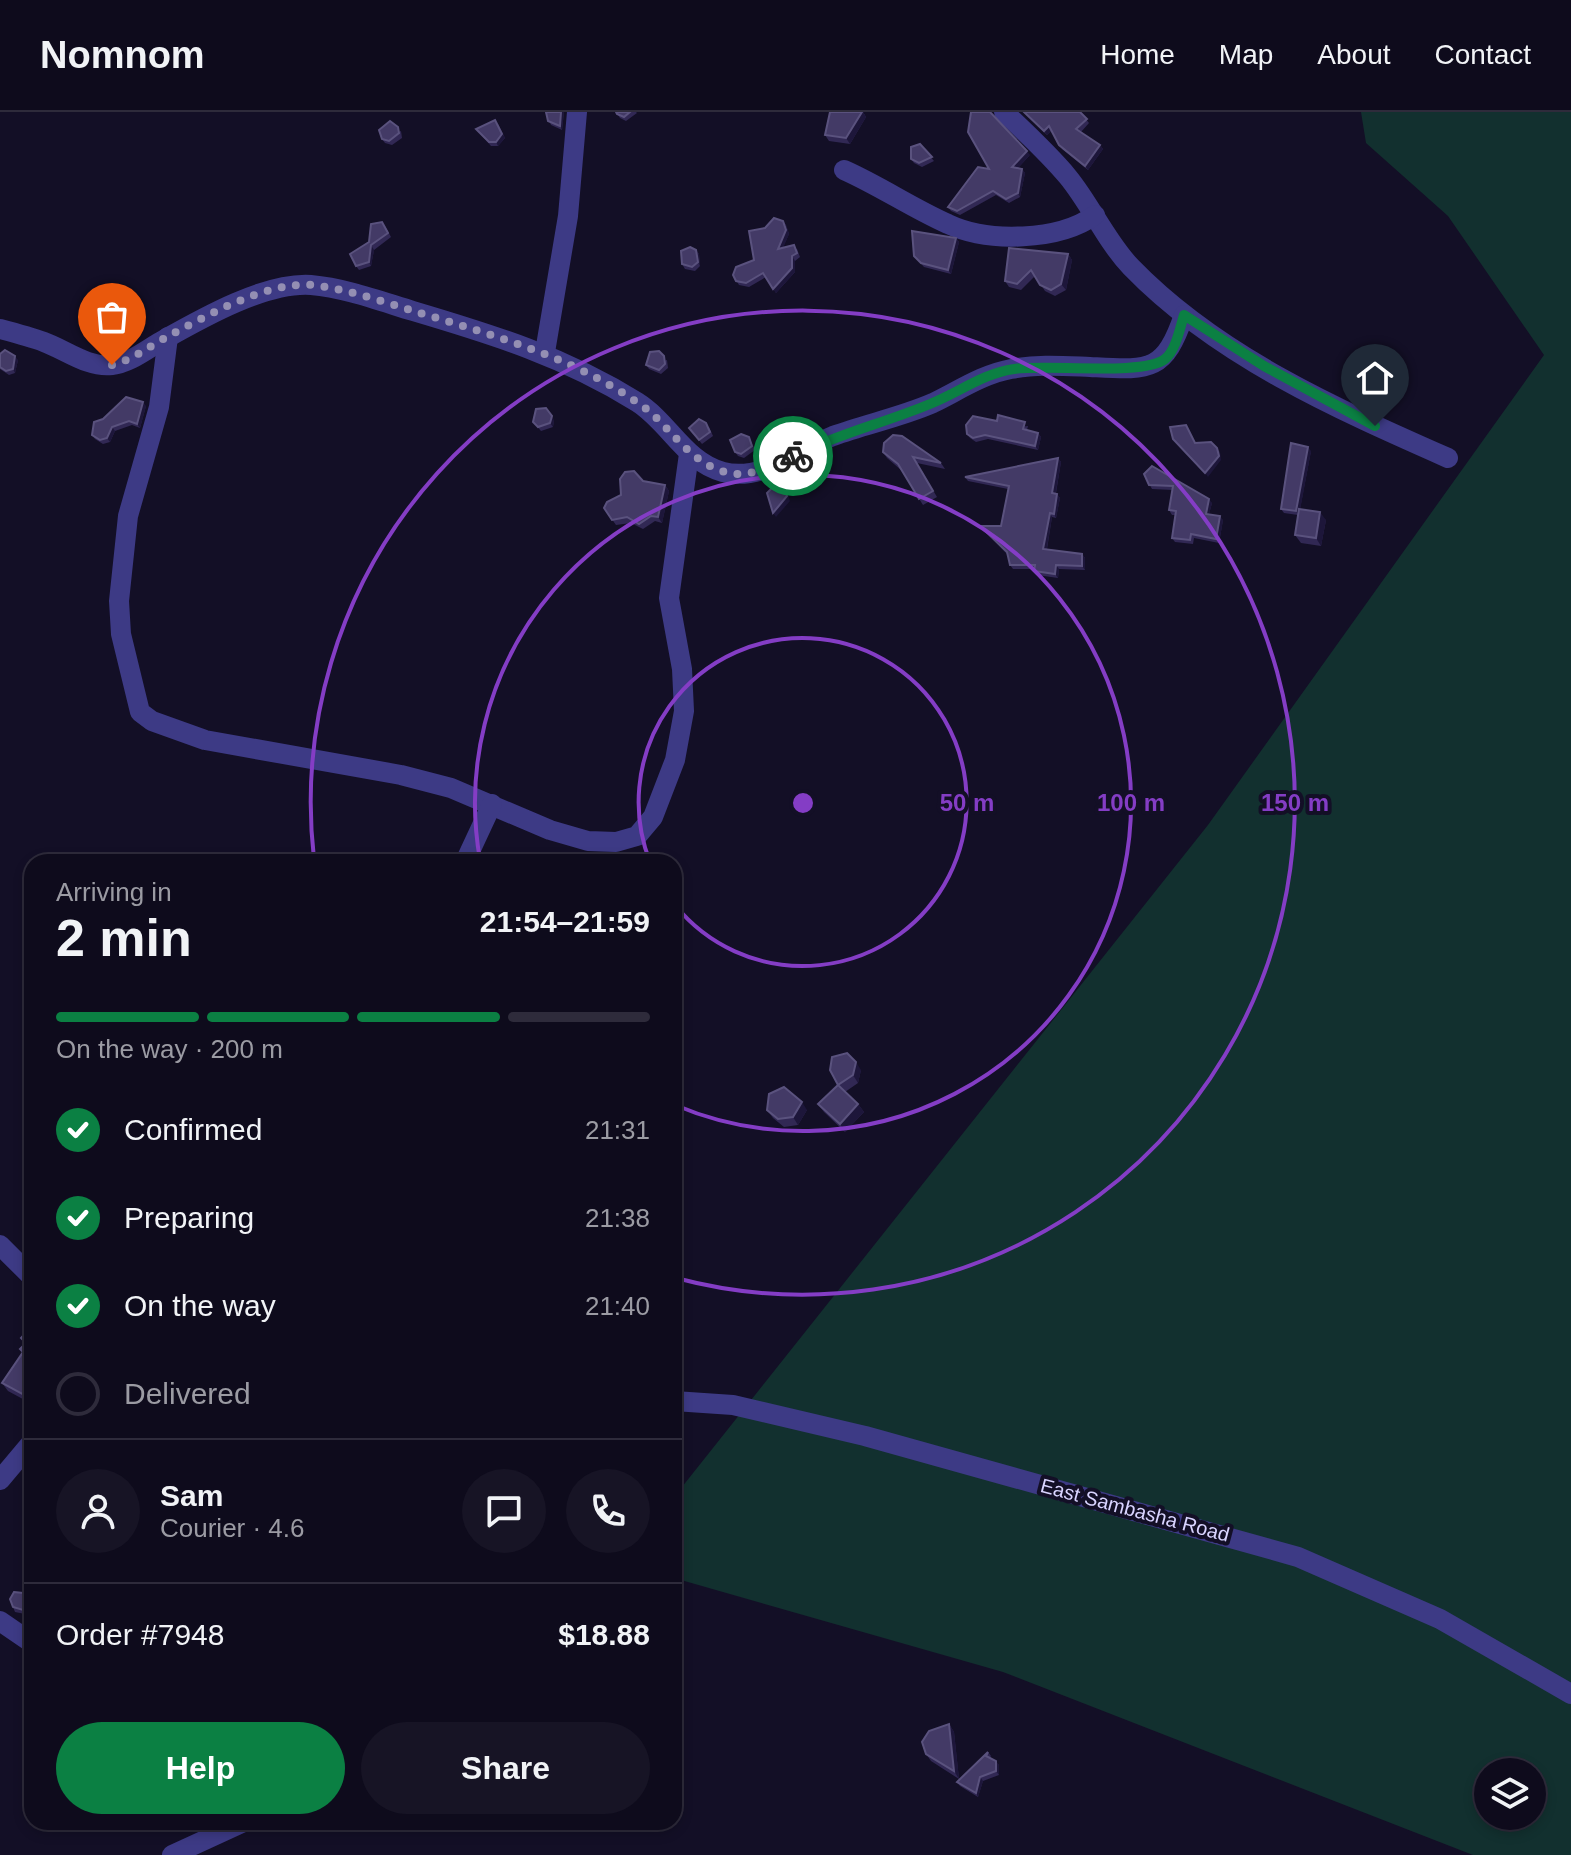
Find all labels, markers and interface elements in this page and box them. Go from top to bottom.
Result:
text: Nomnom [40,34,205,76]
text: Home [1100,39,1175,70]
text: Map [1219,39,1273,70]
text: About [1317,39,1391,70]
text: Contact [1435,39,1531,70]
pin [78,283,146,365]
icon: bag [90,295,134,339]
pin [1341,344,1409,426]
icon: home [1353,356,1397,400]
courier [753,416,833,496]
icon: bike [771,434,815,478]
centre of rings [789,789,817,817]
text: 50 m [940,789,994,816]
text: 100 m [1097,789,1165,816]
text: 150 m [1261,789,1329,816]
text: Arriving in [56,877,172,907]
text: 21:54–21:59 [480,905,650,938]
text: 2 min [56,909,192,967]
text: On the way · 200 m [56,1034,283,1064]
icon: check [56,1108,100,1152]
text: Confirmed [124,1113,262,1146]
text: 21:31 [585,1115,650,1145]
icon: check [56,1196,100,1240]
text: Preparing [124,1201,254,1234]
text: 21:38 [585,1203,650,1233]
icon: check [56,1284,100,1328]
text: On the way [124,1289,276,1322]
text: 21:40 [585,1291,650,1321]
text: Delivered [124,1377,251,1410]
button: person [56,1469,140,1553]
button: chat [462,1469,546,1553]
button: phone [566,1469,650,1553]
street label: East Sambasha Road [1038,1474,1232,1546]
text: Sam [160,1479,223,1512]
text: Courier · 4.6 [160,1513,305,1543]
text: Order #7948 [56,1618,224,1651]
text: $18.88 [558,1618,650,1651]
button: Help [56,1722,345,1814]
button: Share [361,1722,650,1814]
map controls [1474,1758,1546,1830]
button: layers [1474,1758,1546,1830]

